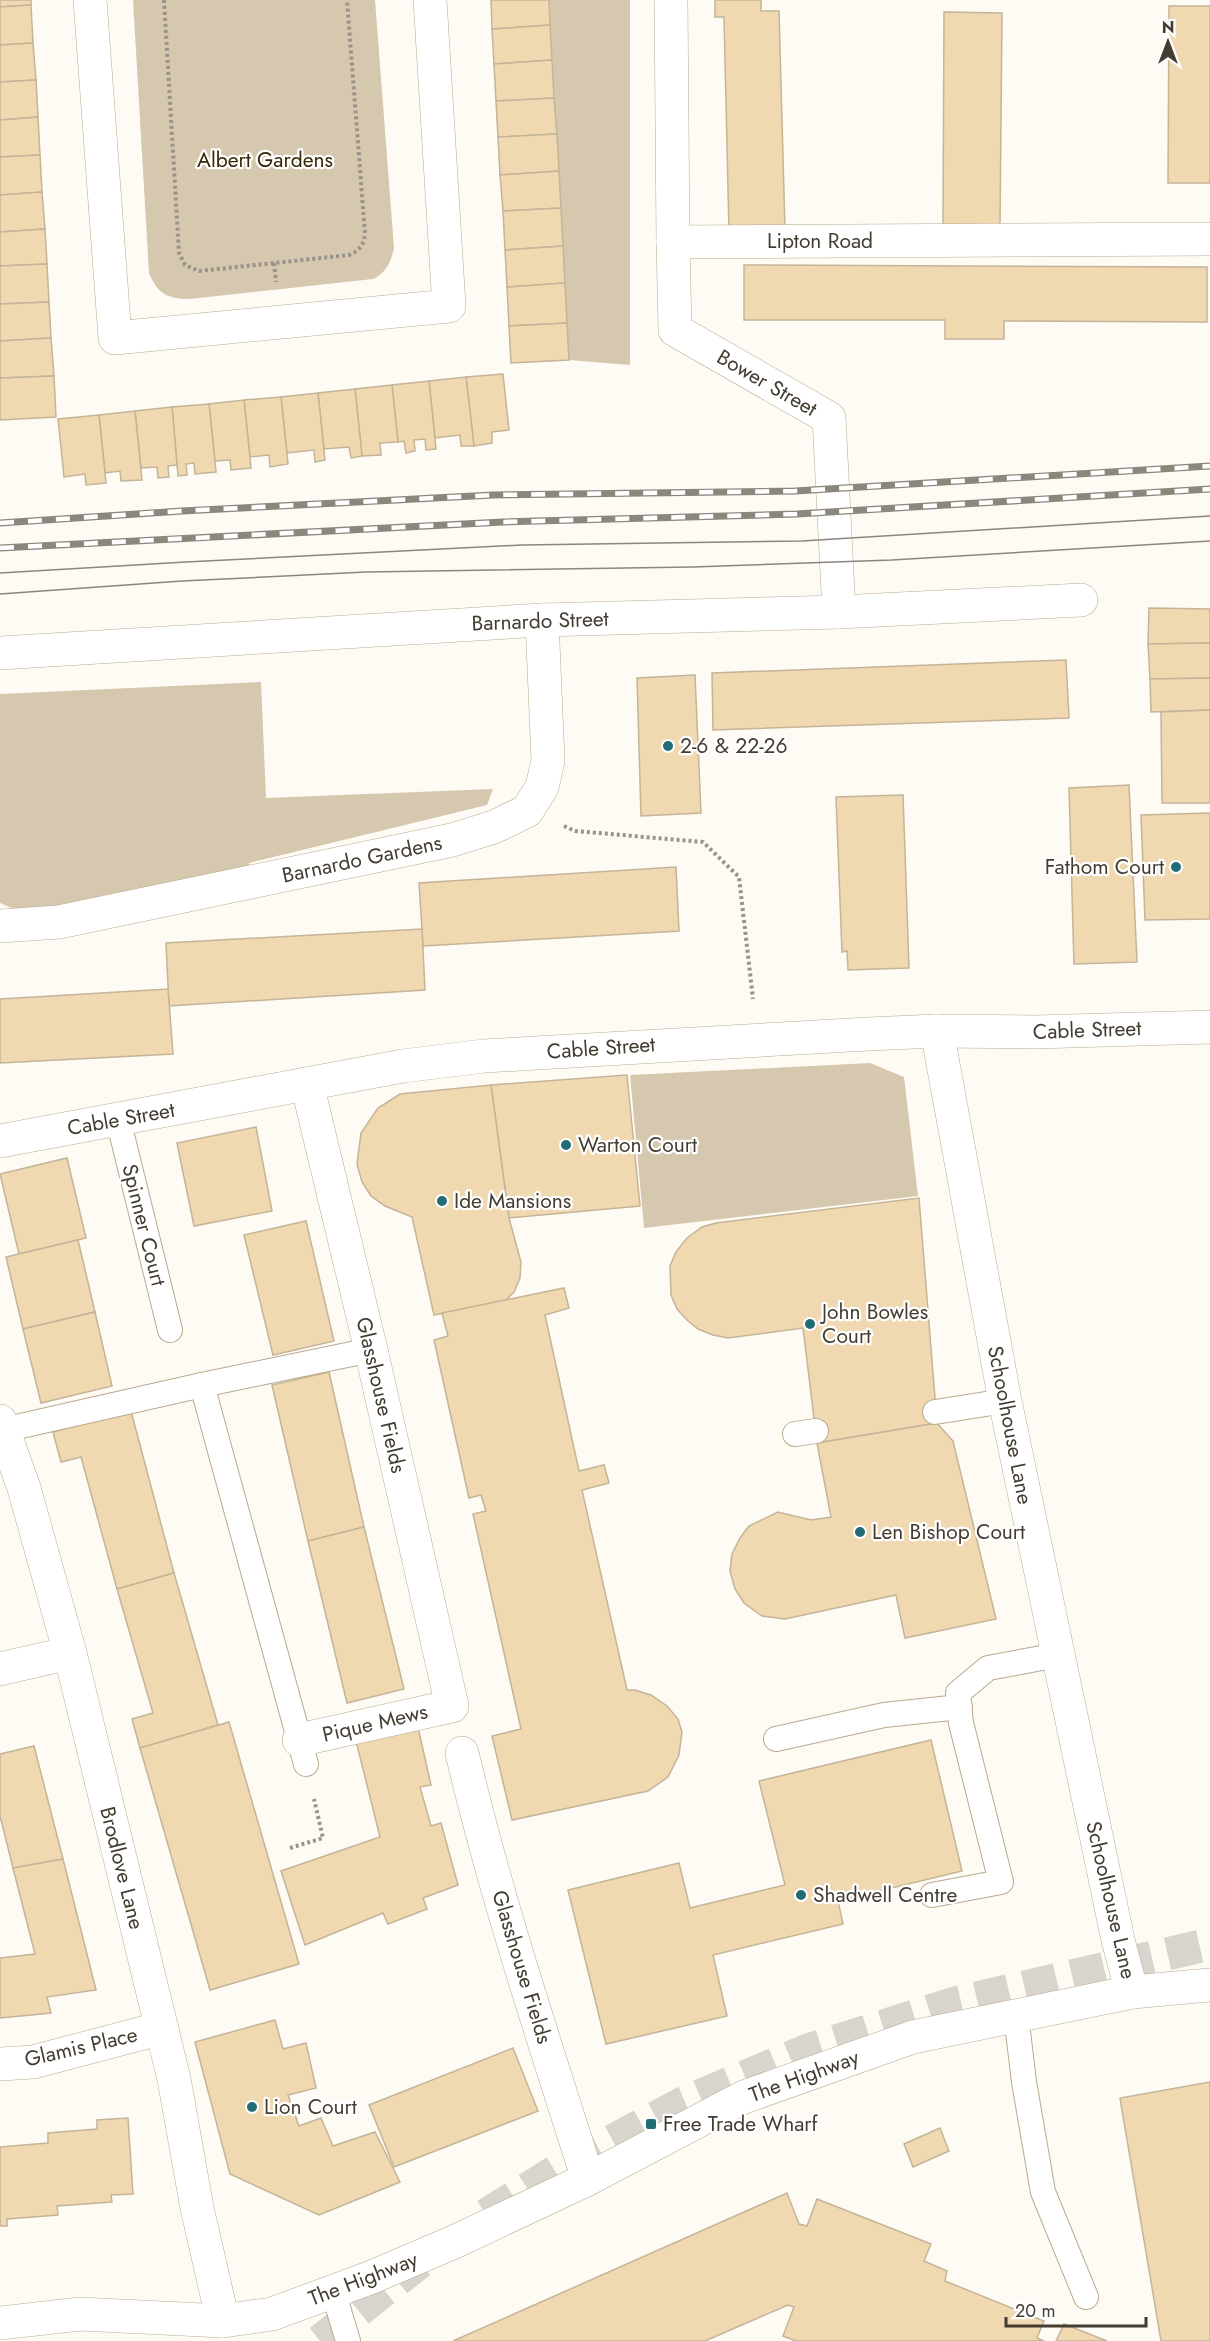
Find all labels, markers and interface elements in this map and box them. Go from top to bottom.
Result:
north arrow [1138,12,1198,72]
text: N [1162,16,1174,39]
park label: Albert Gardens [197,145,333,175]
street label: Lipton Road [767,226,873,256]
street label: Bower Street [711,342,823,424]
street label: Barnardo Street [471,604,609,638]
place label: 2-6 & 22-26 [680,731,788,761]
marker: 2-6 & 22-26 [661,739,675,753]
street label: Barnardo Gardens [279,827,445,891]
place label: Fathom Court [1045,852,1164,882]
marker: Fathom Court [1169,860,1183,874]
street label: Cable Street [1032,1013,1142,1047]
street label: Cable Street [546,1029,656,1067]
street label: Cable Street [65,1095,177,1143]
place label: Warton Court [578,1130,697,1160]
marker: Warton Court [559,1138,573,1152]
street label: Spinner Court [114,1161,174,1289]
place label: Ide Mansions [454,1186,571,1216]
marker: Ide Mansions [435,1194,449,1208]
place label: John Bowles Court [819,1297,928,1351]
street label: Glasshouse Fields [348,1314,414,1476]
marker: John Bowles Court [803,1317,817,1331]
street label: Schoolhouse Lane [980,1343,1040,1507]
place label: Len Bishop Court [872,1517,1025,1547]
marker: Len Bishop Court [853,1525,867,1539]
street label: Pique Mews [319,1696,431,1750]
street label: Brodlove Lane [92,1804,152,1933]
street label: Schoolhouse Lane [1078,1818,1144,1982]
place label: Shadwell Centre [813,1880,957,1910]
street label: Glasshouse Fields [484,1886,560,2048]
marker: Shadwell Centre [794,1888,808,1902]
street label: Glamis Place [22,2019,141,2075]
street label: The Highway [745,2042,864,2110]
place label: Lion Court [264,2092,357,2122]
marker: Lion Court [245,2100,259,2114]
place label: Free Trade Wharf [663,2109,818,2139]
marker: Free Trade Wharf [644,2117,658,2131]
street label: The Highway [304,2244,423,2314]
scale bar [1006,2290,1146,2328]
text: 20 m [1015,2298,1055,2324]

